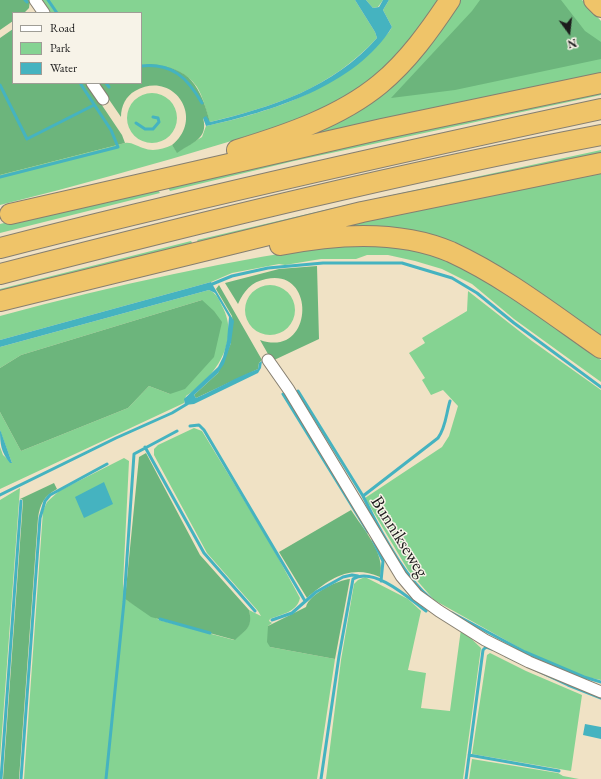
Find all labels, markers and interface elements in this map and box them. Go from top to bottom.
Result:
legend [12,12,142,84]
north arrow [549,12,589,52]
text: Road [50,20,75,36]
text: N [566,36,578,52]
text: Park [50,40,70,56]
text: Water [50,60,77,76]
street label: Bunnikseweg [366,492,432,582]

